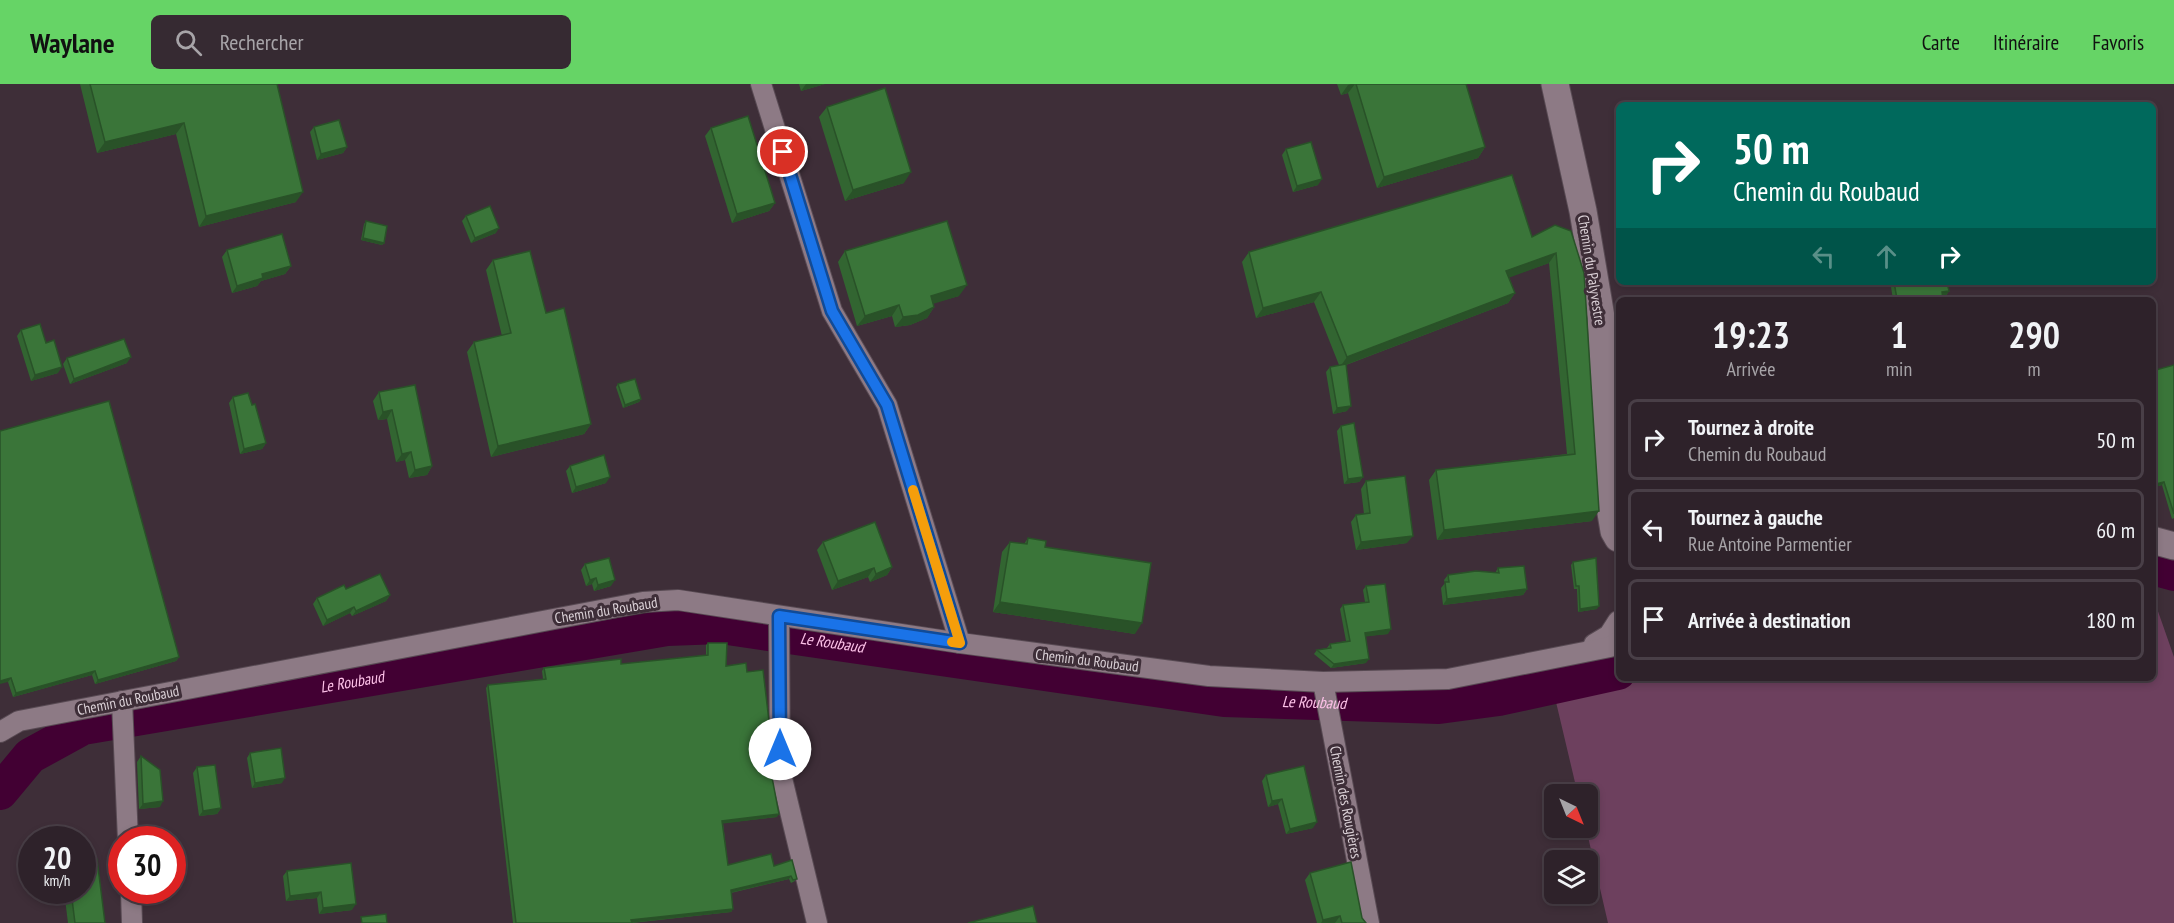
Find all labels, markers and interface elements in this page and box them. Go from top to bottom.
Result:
search box [151,15,571,69]
text: Waylane [30,24,115,61]
icon: search [172,26,205,59]
text: Rechercher [220,28,304,56]
text: Carte [1922,29,1960,56]
text: Itinéraire [1993,29,2059,56]
text: Favoris [2092,29,2144,56]
text: 50 m [1733,121,1810,176]
pin [757,126,808,177]
icon: right [1634,126,1712,204]
icon: arrive [766,135,799,168]
text: Chemin du Roubaud [1733,174,1920,208]
street label: Chemin du Palyvestre [1574,213,1610,327]
icon: left [1807,240,1840,273]
icon: ahead [1870,240,1903,273]
icon: right [1933,240,1966,273]
text: 19:23 [1712,311,1790,358]
text: 1 [1890,311,1908,358]
text: 290 [2008,311,2060,358]
text: Arrivée [1727,356,1775,382]
text: min [1886,356,1912,382]
text: m [2028,356,2041,382]
text: Tournez à droite [1688,413,1814,441]
icon: right [1637,423,1670,456]
text: 50 m [2096,426,2135,454]
text: Chemin du Roubaud [1688,441,1826,467]
text: Tournez à gauche [1688,503,1823,531]
icon: left [1637,513,1670,546]
text: 60 m [2096,516,2135,544]
text: Rue Antoine Parmentier [1688,531,1852,557]
street label: Chemin du Roubaud [553,593,659,627]
icon: arrive [1637,603,1670,636]
text: Arrivée à destination [1688,606,1851,634]
text: 180 m [2086,606,2135,634]
water label: Le Roubaud [799,628,867,657]
street label: Chemin du Roubaud [1034,644,1140,676]
water label: Le Roubaud [319,666,387,697]
street label: Chemin du Roubaud [75,681,181,719]
water label: Le Roubaud [1282,691,1348,713]
position arrow [748,717,812,781]
street label: Chemin des Rougières [1326,744,1366,860]
north arrow [1544,784,1598,838]
map controls [1544,784,1598,904]
speed limit sign: 30 [108,826,186,904]
text: 20 [43,838,71,877]
button: layers [1544,850,1598,904]
text: km/h [44,871,70,890]

